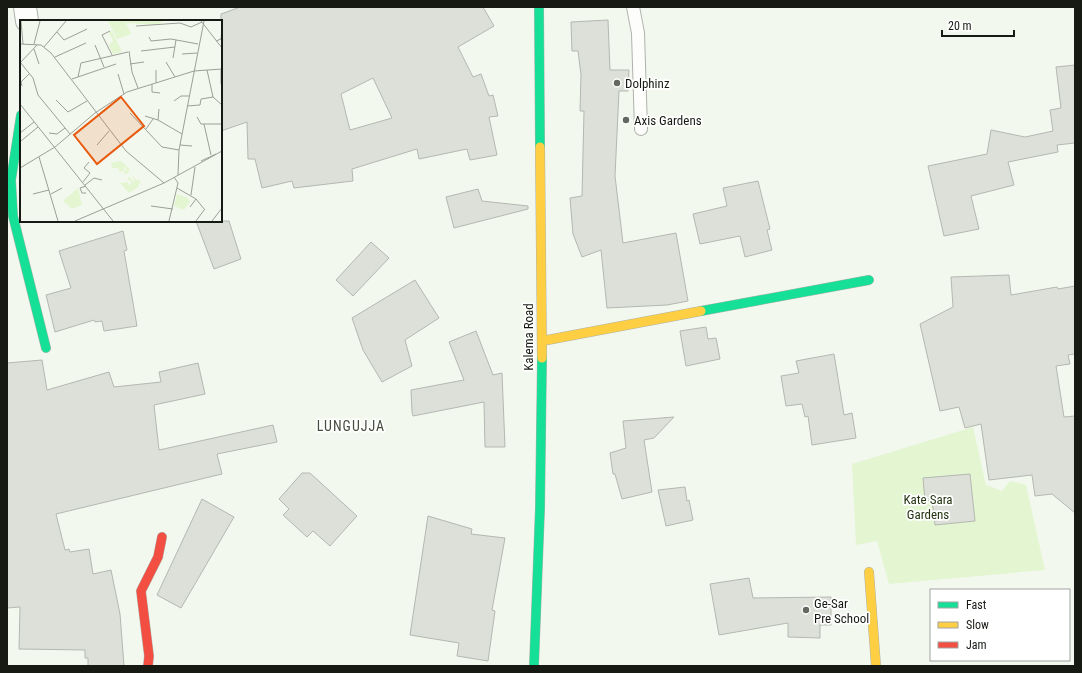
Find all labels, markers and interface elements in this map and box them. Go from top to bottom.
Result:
scale bar [942,12,1014,38]
text: 20 m [948,19,972,33]
inset map [20,20,222,222]
place label: Dolphinz [625,76,670,91]
marker: Dolphinz [612,78,622,88]
place label: Axis Gardens [634,113,702,128]
marker: Axis Gardens [621,115,631,125]
street label: Kalema Road [521,303,536,371]
district label: LUNGUJJA [317,418,385,434]
park label: Kate Sara Gardens [903,492,953,522]
legend [930,589,1070,661]
place label: Ge-Sar Pre School [814,596,869,626]
text: Fast [966,598,987,612]
marker: Ge-Sar Pre School [801,605,811,615]
text: Slow [966,618,989,632]
text: Jam [966,638,987,652]

